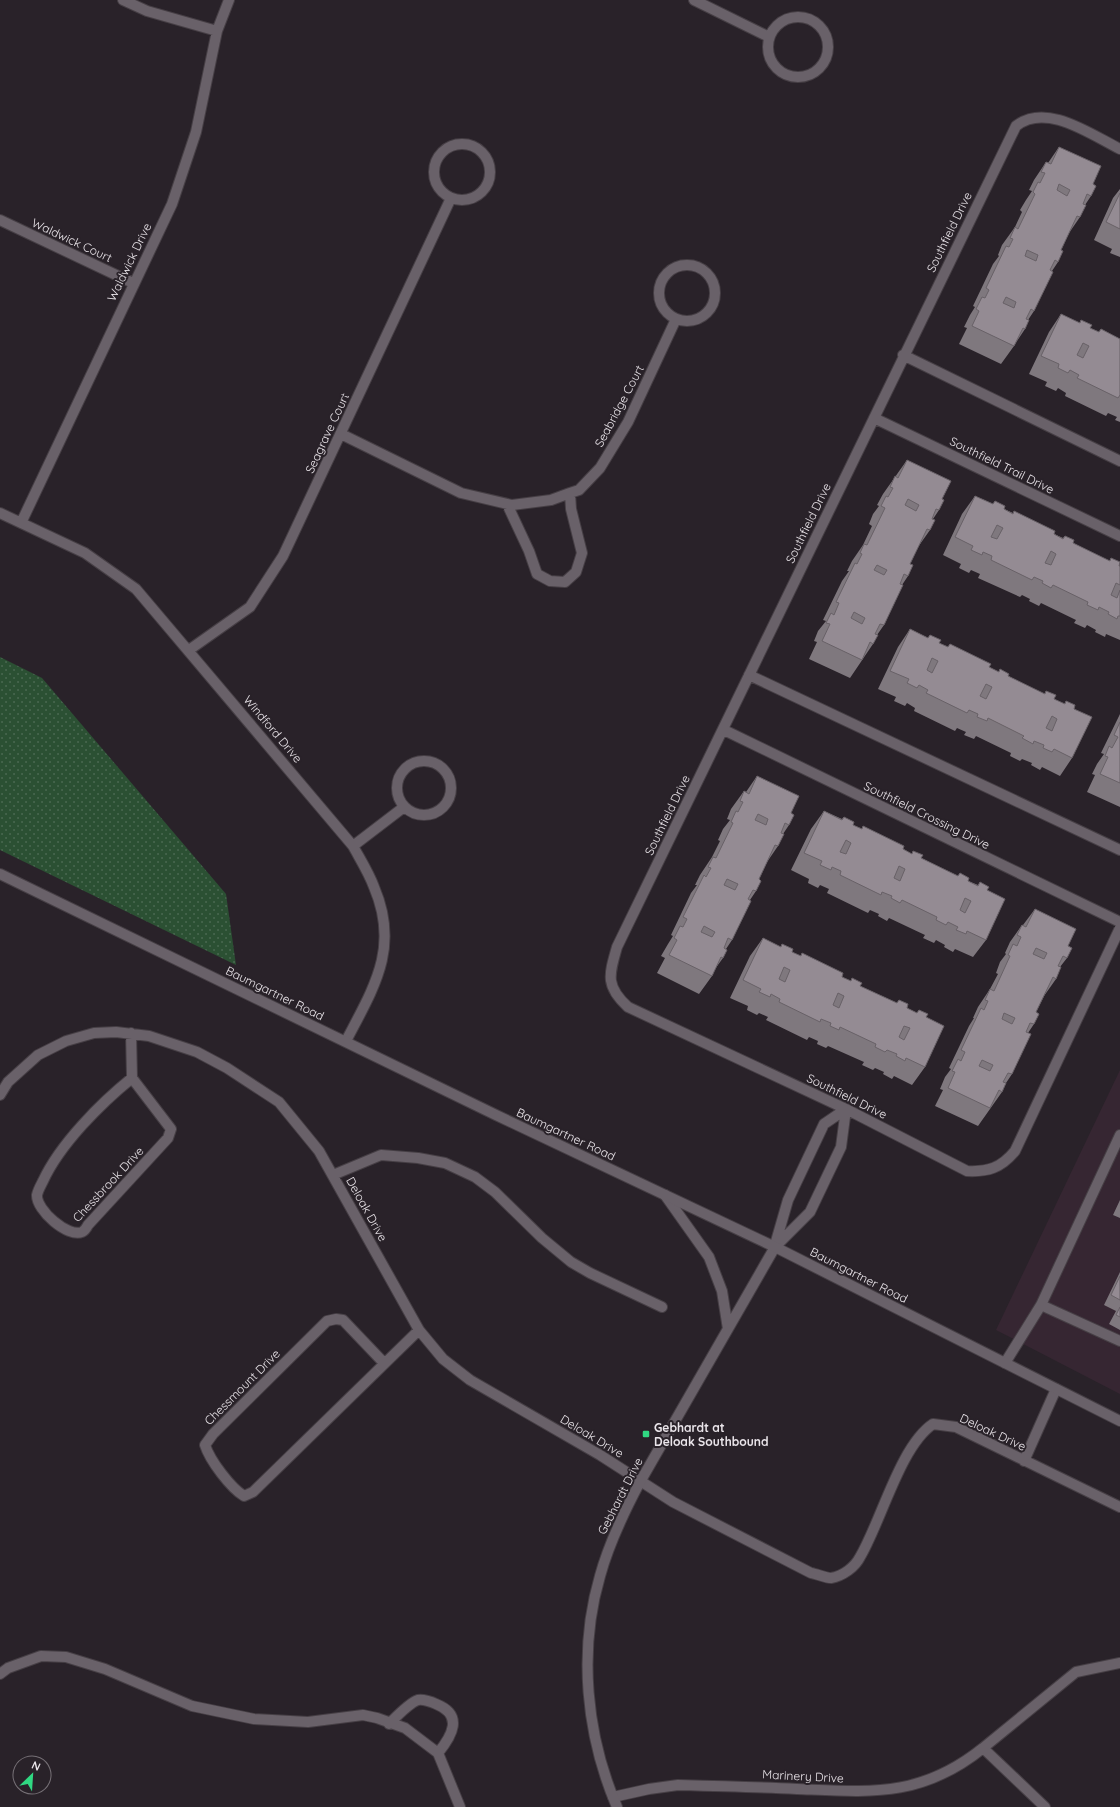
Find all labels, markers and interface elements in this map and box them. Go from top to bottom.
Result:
street label: Southfield Drive [923,189,975,275]
street label: Waldwick Court [30,215,114,265]
street label: Waldwick Drive [104,220,154,304]
street label: Seabridge Court [591,363,647,449]
street label: Seagrave Court [302,390,352,476]
street label: Southfield Trail Drive [947,433,1057,497]
street label: Southfield Drive [782,480,834,566]
street label: Windford Drive [240,692,306,766]
street label: Southfield Drive [641,772,693,858]
street label: Southfield Crossing Drive [862,778,993,852]
street label: Baumgartner Road [223,963,327,1023]
street label: Southfield Drive [804,1070,890,1122]
street label: Baumgartner Road [514,1104,618,1164]
street label: Chessbrook Drive [69,1143,147,1225]
street label: Deloak Drive [343,1174,391,1244]
street label: Baumgartner Road [808,1244,910,1306]
street label: Chessmount Drive [201,1346,283,1428]
street label: Deloak Drive [958,1410,1029,1454]
street label: Deloak Drive [558,1411,627,1461]
place label: Gebhardt at Deloak Southbound [654,1420,768,1449]
marker: Gebhardt at Deloak Southbound [641,1429,651,1439]
street label: Gebhardt Drive [594,1455,646,1537]
north arrow [12,1755,52,1795]
text: N [30,1758,43,1774]
street label: Marinery Drive [762,1766,844,1786]

